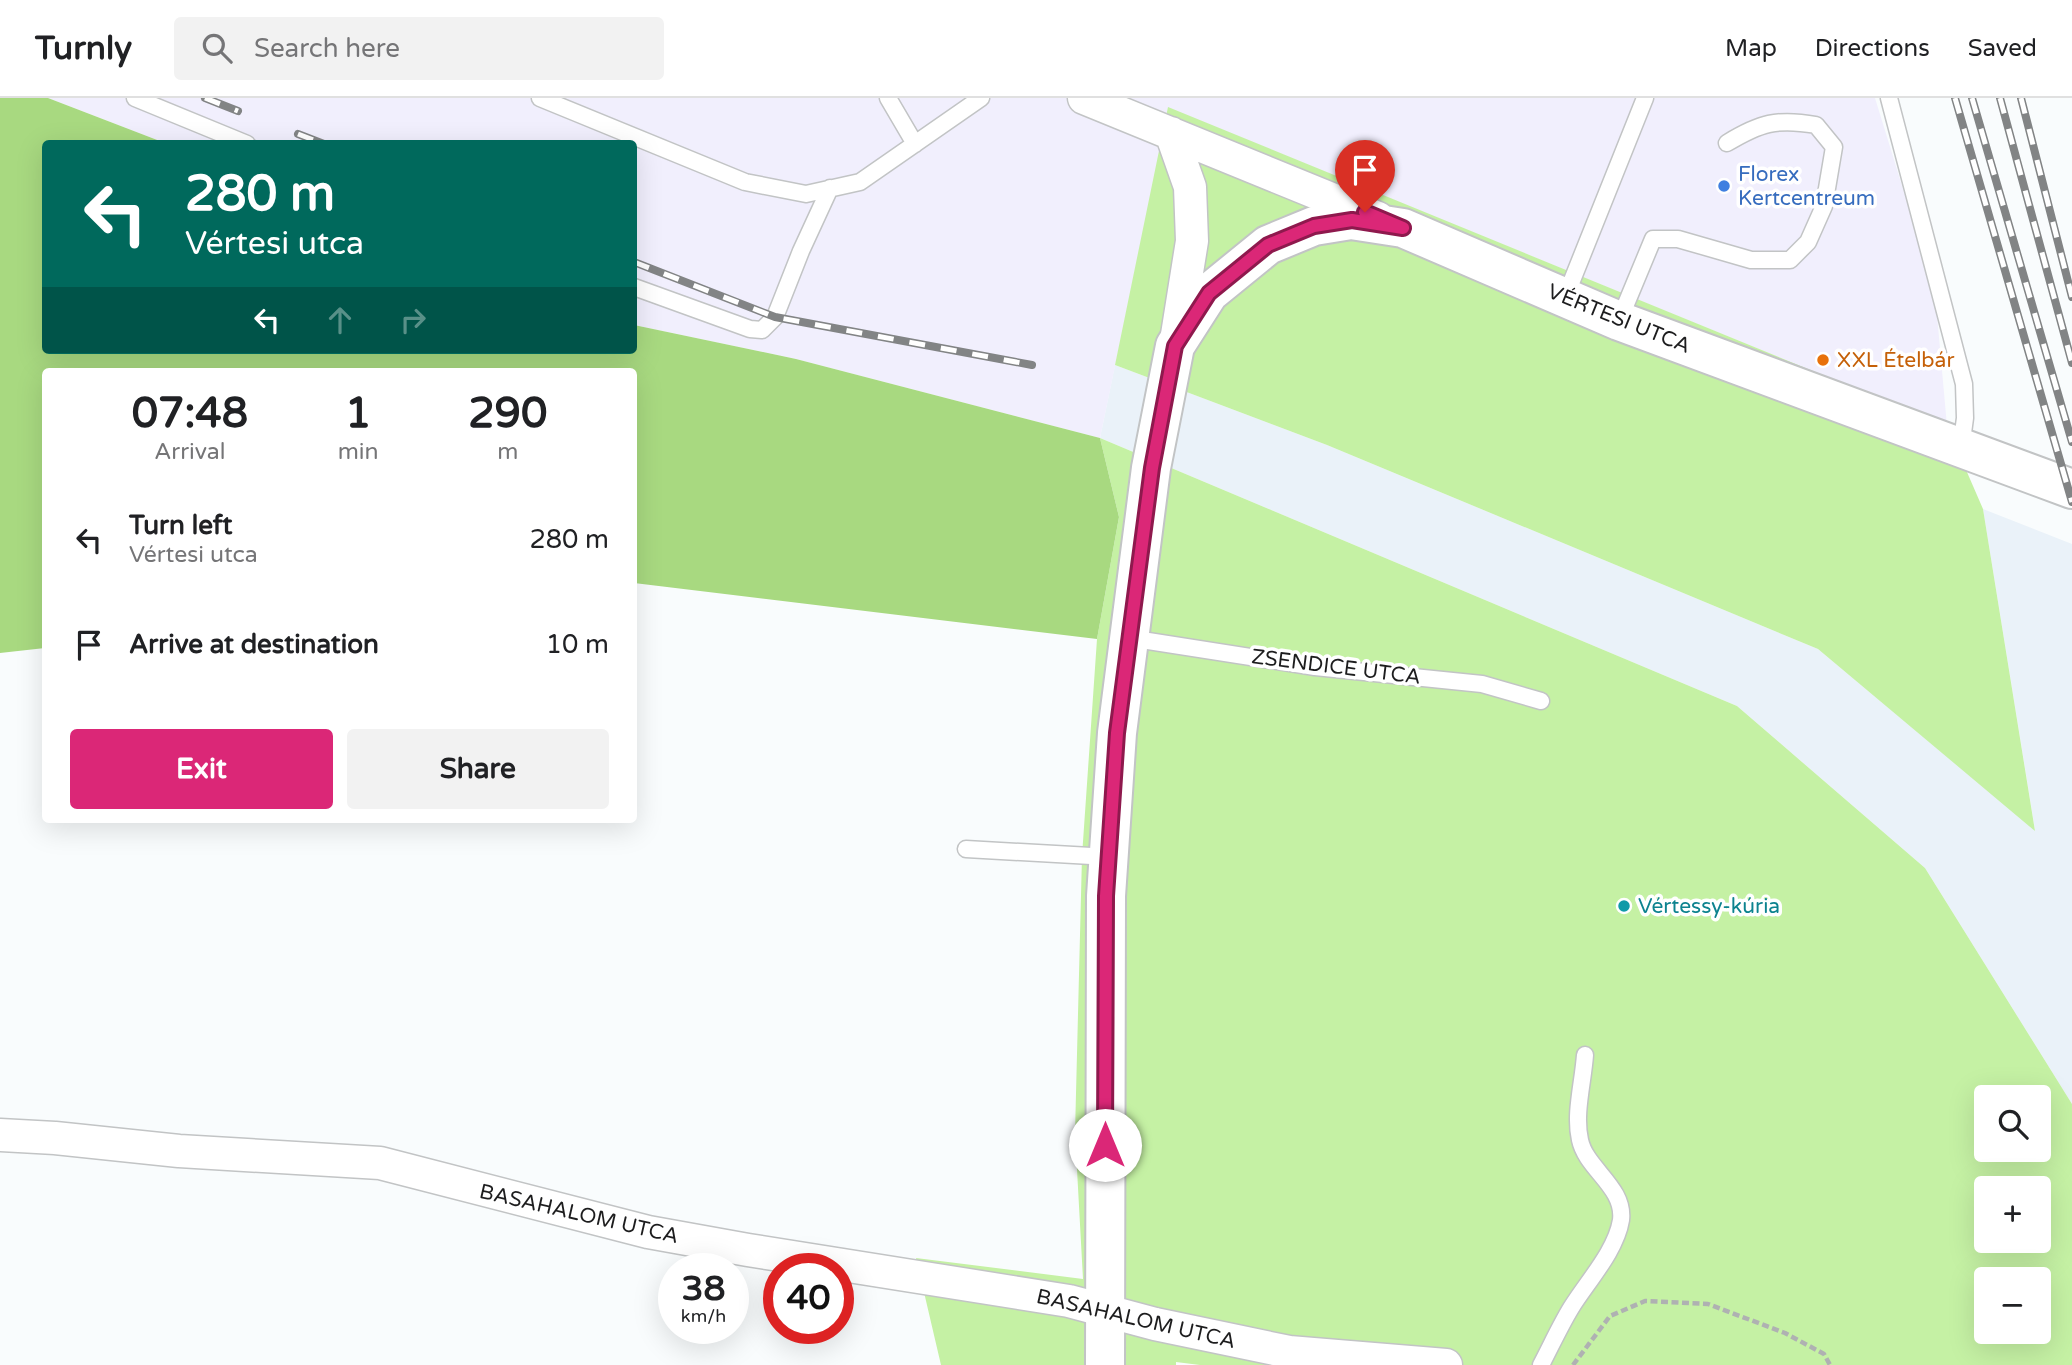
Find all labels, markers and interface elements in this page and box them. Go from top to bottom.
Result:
search box [174,17,664,80]
text: Turnly [35,29,132,68]
icon: search [198,29,236,67]
text: Search here [254,33,400,64]
text: Map [1725,34,1777,63]
text: Directions [1815,34,1930,63]
text: Saved [1968,34,2037,63]
pin [1335,140,1395,212]
icon: arrive [1346,151,1384,189]
place label: Florex Kertcentreum [1738,162,1875,211]
text: 280 m [185,165,335,224]
icon: left [70,168,161,259]
marker: Florex Kertcentreum [1716,178,1732,194]
text: Vértesi utca [185,225,364,263]
street label: VÉRTESI UTCA [1544,279,1694,359]
icon: left [248,301,286,339]
icon: ahead [321,301,359,339]
icon: right [394,301,432,339]
place label: XXL Ételbár [1837,348,1954,373]
marker: XXL Ételbár [1815,352,1831,368]
text: 07:48 [132,388,248,439]
text: 1 [345,388,371,439]
text: 290 [468,388,547,439]
text: Arrival [154,438,225,466]
text: min [338,438,379,466]
text: m [497,438,518,466]
text: Turn left [129,510,232,541]
icon: left [70,521,108,559]
text: 280 m [529,524,609,555]
text: Vértesi utca [129,541,258,569]
icon: arrive [70,626,108,664]
text: Arrive at destination [129,629,379,660]
text: 10 m [546,629,609,660]
street label: ZSENDICE UTCA [1250,644,1422,690]
button: Exit [70,729,333,809]
button: Share [347,729,609,809]
place label: Vértessy-kúria [1638,894,1780,919]
marker: Vértessy-kúria [1616,898,1632,914]
map controls [1974,1085,2051,1344]
button: search [1974,1085,2051,1162]
position arrow [1068,1108,1142,1182]
button: + [1974,1176,2051,1253]
street label: BASAHALOM UTCA [477,1179,681,1249]
speed limit sign: 40 [763,1253,854,1344]
button: − [1974,1267,2051,1344]
text: 38 [682,1268,725,1310]
street label: BASAHALOM UTCA [1034,1284,1238,1354]
text: km/h [681,1305,726,1327]

